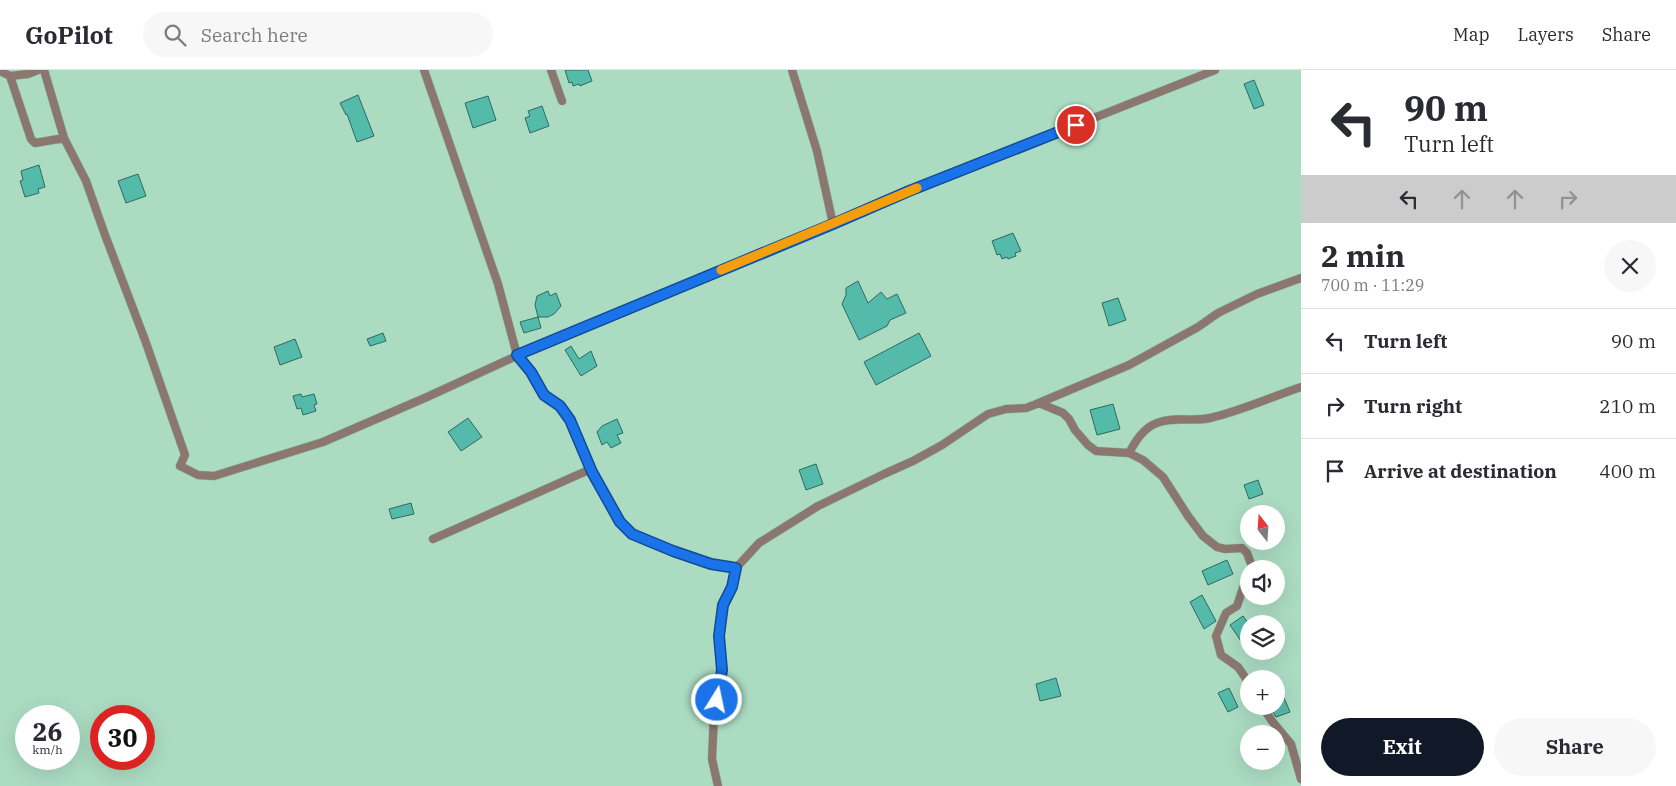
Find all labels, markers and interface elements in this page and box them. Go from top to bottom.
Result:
search box [143,12,493,57]
text: GoPilot [25,19,113,51]
icon: search [161,21,189,49]
text: Search here [201,23,308,47]
text: Map [1453,23,1490,46]
text: Layers [1518,23,1574,46]
text: Share [1602,23,1651,46]
text: 90 m [1404,85,1488,131]
icon: left [1321,90,1386,155]
pin [1055,104,1097,146]
icon: arrive [1062,111,1090,139]
text: Turn left [1404,129,1494,158]
icon: left [1395,185,1423,213]
icon: ahead [1448,185,1476,213]
icon: ahead [1501,185,1529,213]
icon: right [1554,185,1582,213]
text: 2 min [1321,236,1405,275]
button: close [1604,240,1656,292]
text: 700 m · 11:29 [1321,275,1424,295]
icon: left [1321,327,1349,355]
text: Turn left [1364,329,1447,353]
text: 90 m [1611,329,1656,353]
icon: right [1321,392,1349,420]
text: Turn right [1364,394,1462,418]
text: 210 m [1599,394,1656,418]
icon: arrive [1321,457,1349,485]
text: Arrive at destination [1364,459,1557,483]
text: 400 m [1599,459,1656,483]
north arrow [1240,505,1285,550]
map controls [1240,505,1285,770]
button: sound [1240,560,1285,605]
button: layers [1240,615,1285,660]
button: + [1240,670,1285,715]
position arrow [690,673,742,725]
speed limit sign: 30 [90,705,155,770]
text: 26 [32,715,63,748]
button: Exit [1321,718,1484,776]
button: Share [1494,718,1656,776]
button: − [1240,725,1285,770]
text: km/h [32,742,63,757]

